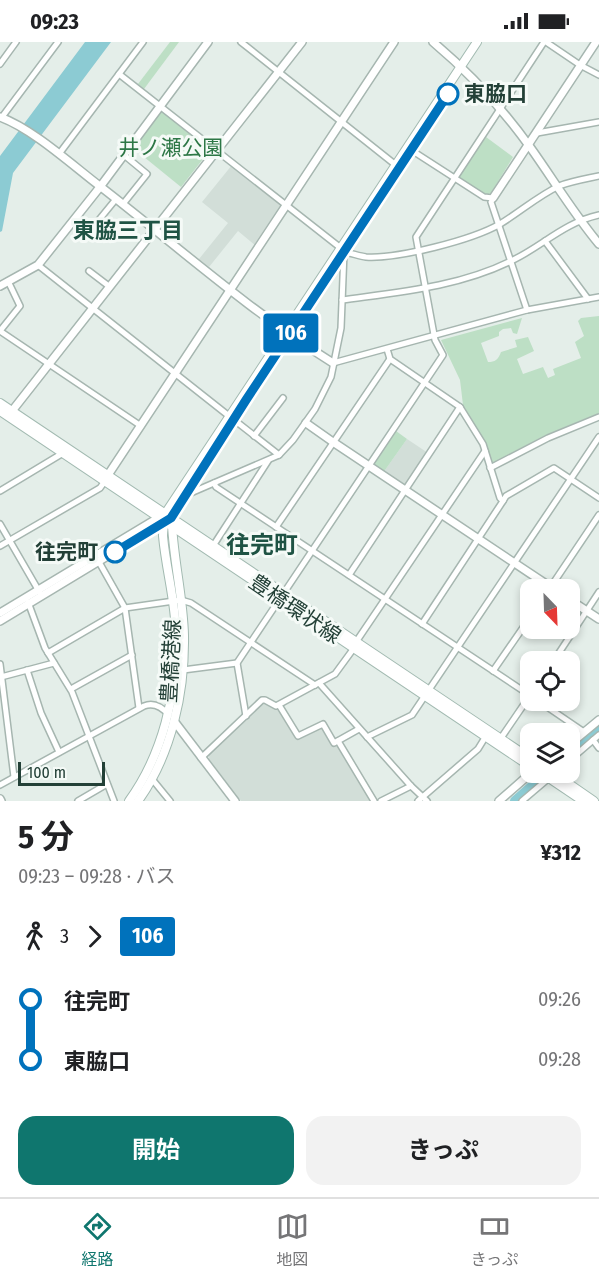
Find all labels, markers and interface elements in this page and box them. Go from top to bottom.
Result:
text: 09:23 [30,8,79,35]
place label: 東脇口 [464,81,527,107]
marker: 東脇口 [437,83,459,105]
park label: 井ノ瀬公園 [119,135,224,161]
district label: 東脇三丁目 [73,217,183,244]
line badge: 106 [256,314,326,352]
text: 106 [275,320,307,346]
district label: 往完町 [226,531,298,559]
place label: 往完町 [35,539,98,565]
marker: 往完町 [104,541,126,563]
street label: 豊橋環状線 [244,569,346,649]
north arrow [520,579,580,639]
map controls [520,579,580,783]
street label: 豊橋港線 [156,618,186,704]
button: locate [520,651,580,711]
button: layers [520,723,580,783]
scale bar [18,759,105,786]
text: 100 m [27,763,66,782]
text: 5 分 [18,817,74,857]
text: ¥312 [540,839,581,866]
text: 09:23 – 09:28 · バス [18,864,176,888]
icon: walk [18,920,51,953]
icon: forward [78,920,111,953]
text: 106 [132,923,163,949]
text: 3 [60,924,69,948]
text: 09:26 [538,987,581,1011]
text: 往完町 [64,988,130,1015]
text: 09:28 [538,1047,581,1071]
text: 東脇口 [64,1048,130,1075]
button: 開始 [18,1116,294,1185]
button: きっぷ [306,1116,581,1185]
tab: 経路 [81,1210,114,1270]
tab: 地図 [276,1210,309,1270]
tab: きっぷ [471,1210,518,1270]

